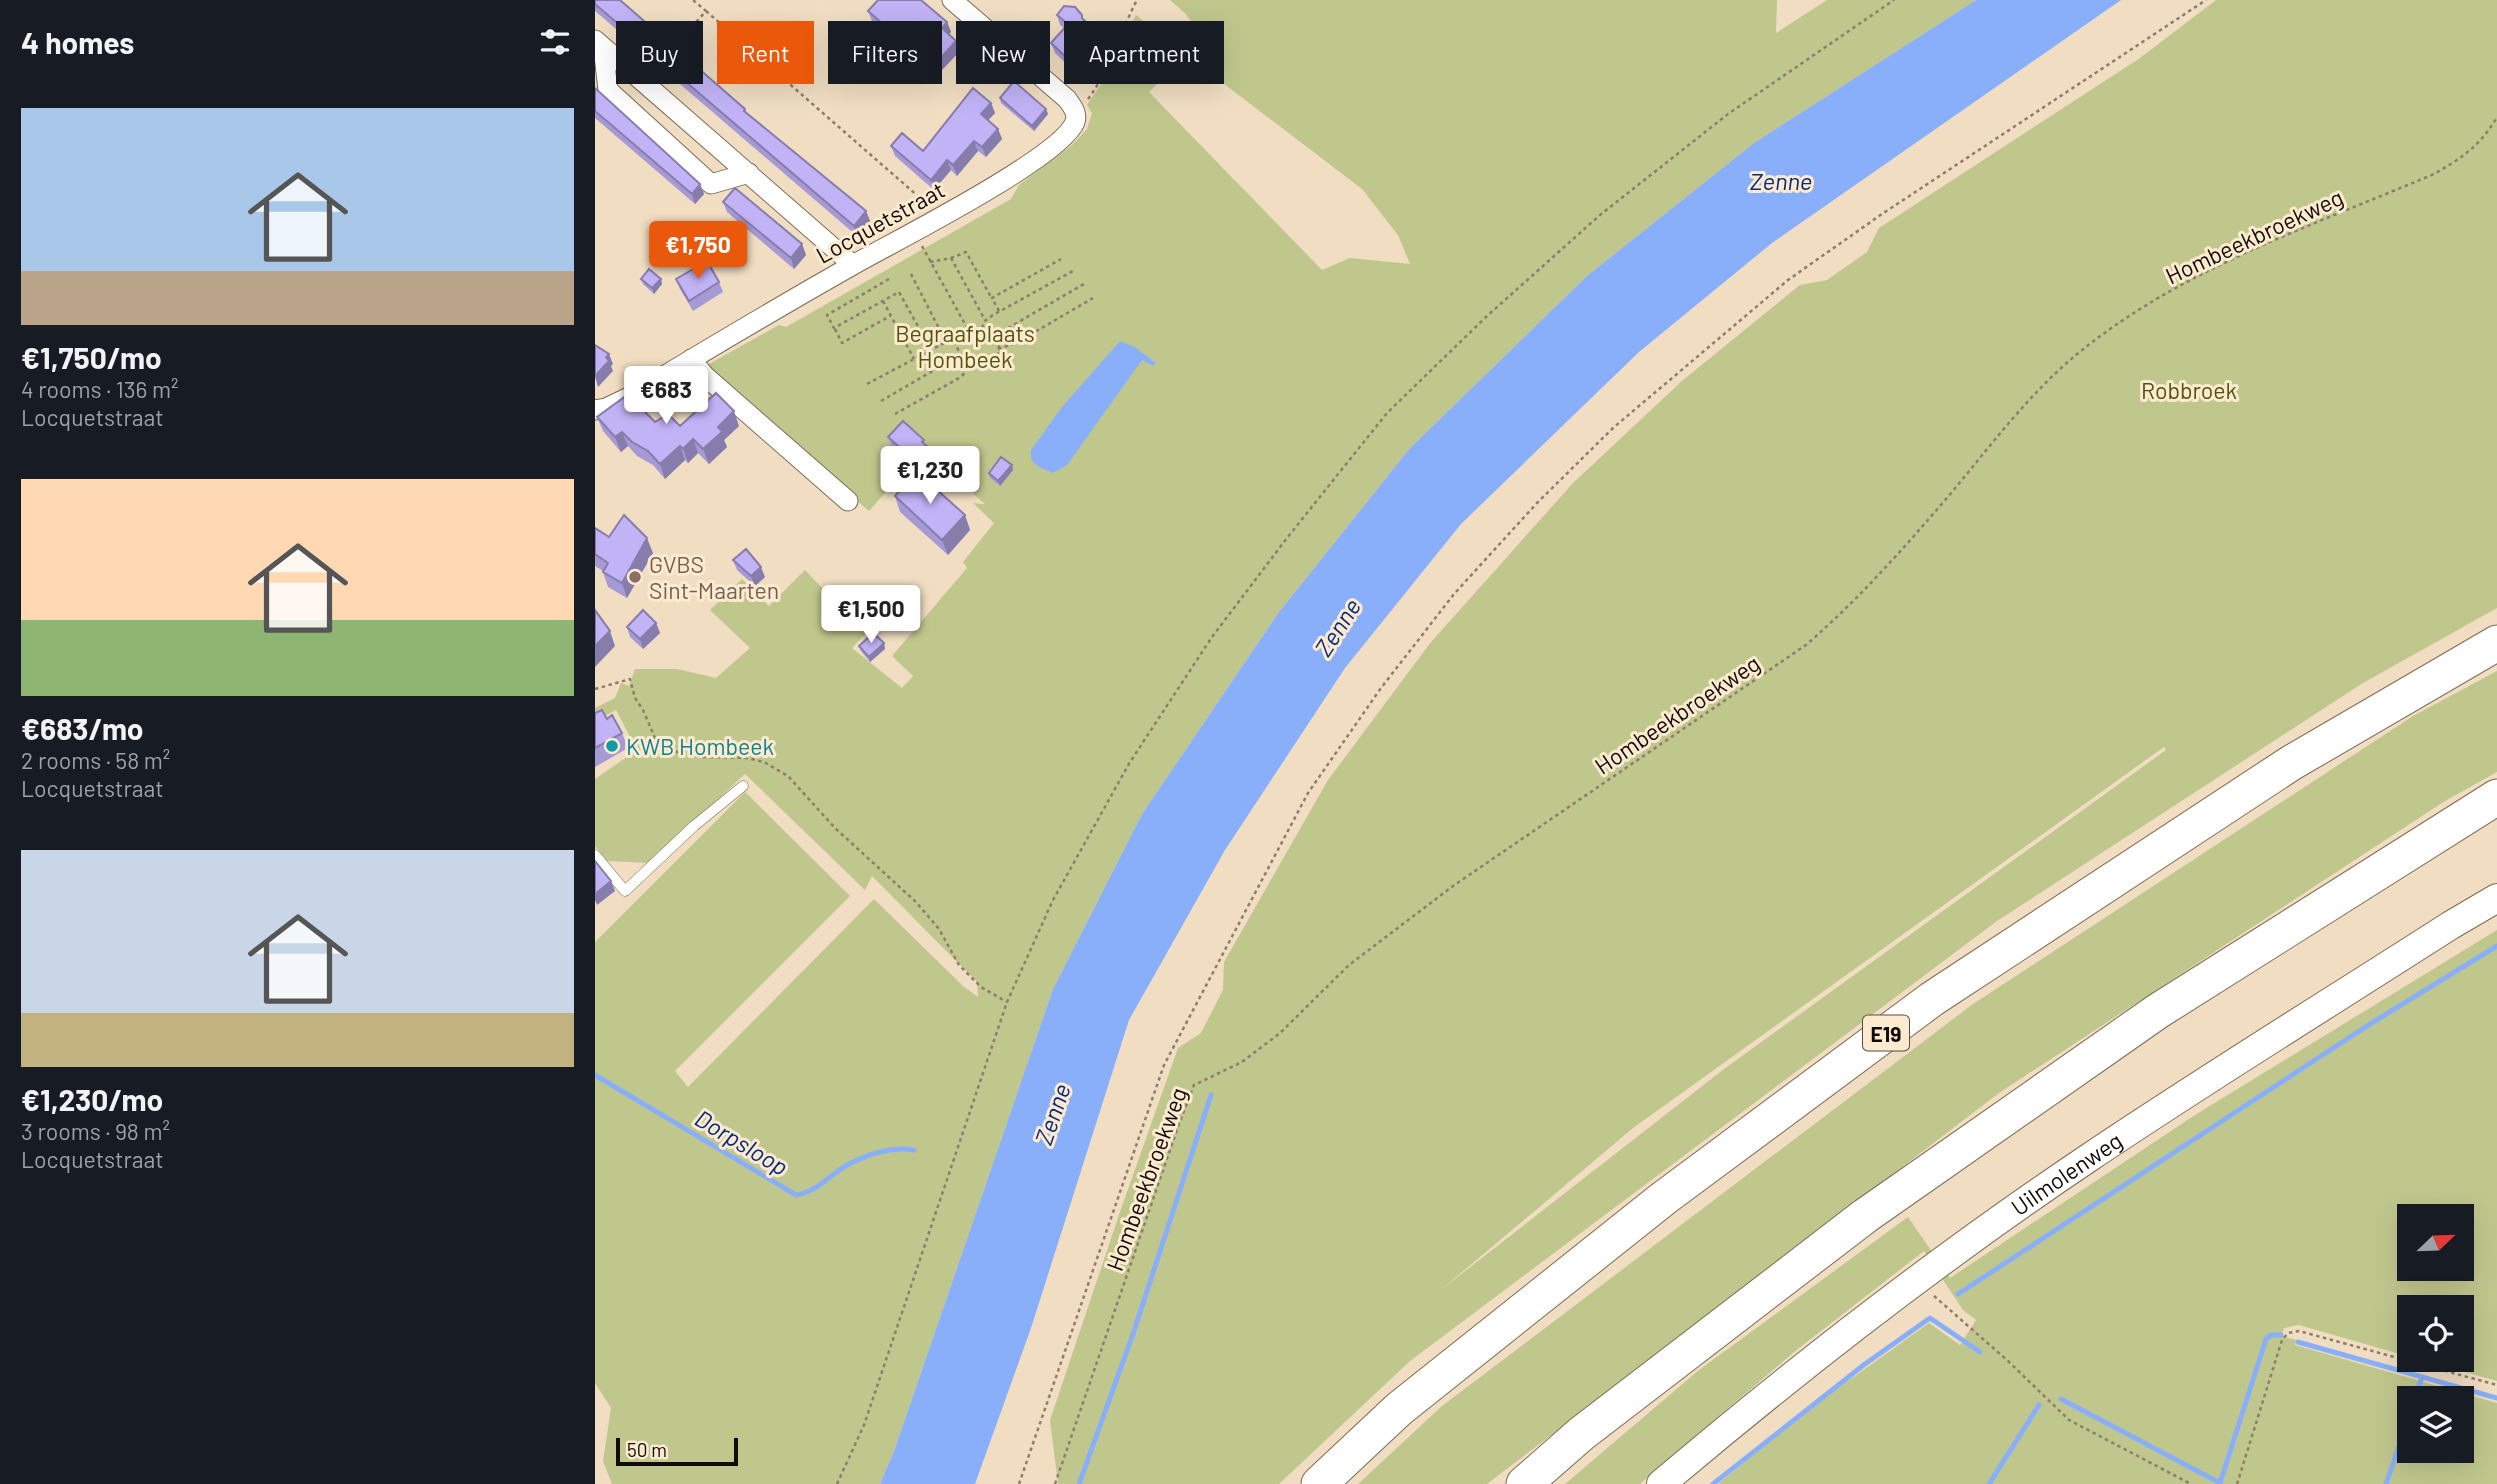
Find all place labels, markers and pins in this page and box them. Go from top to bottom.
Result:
pin: €1,750 [641,222,755,281]
pin: €683 [625,366,707,426]
pin: €1,230 [873,447,987,506]
place label: GVBS Sint-Maarten [649,550,779,604]
marker: GVBS Sint-Maarten [627,569,643,585]
pin: €1,500 [814,586,928,645]
place label: KWB Hombeek [626,732,774,760]
marker: KWB Hombeek [604,738,620,754]

